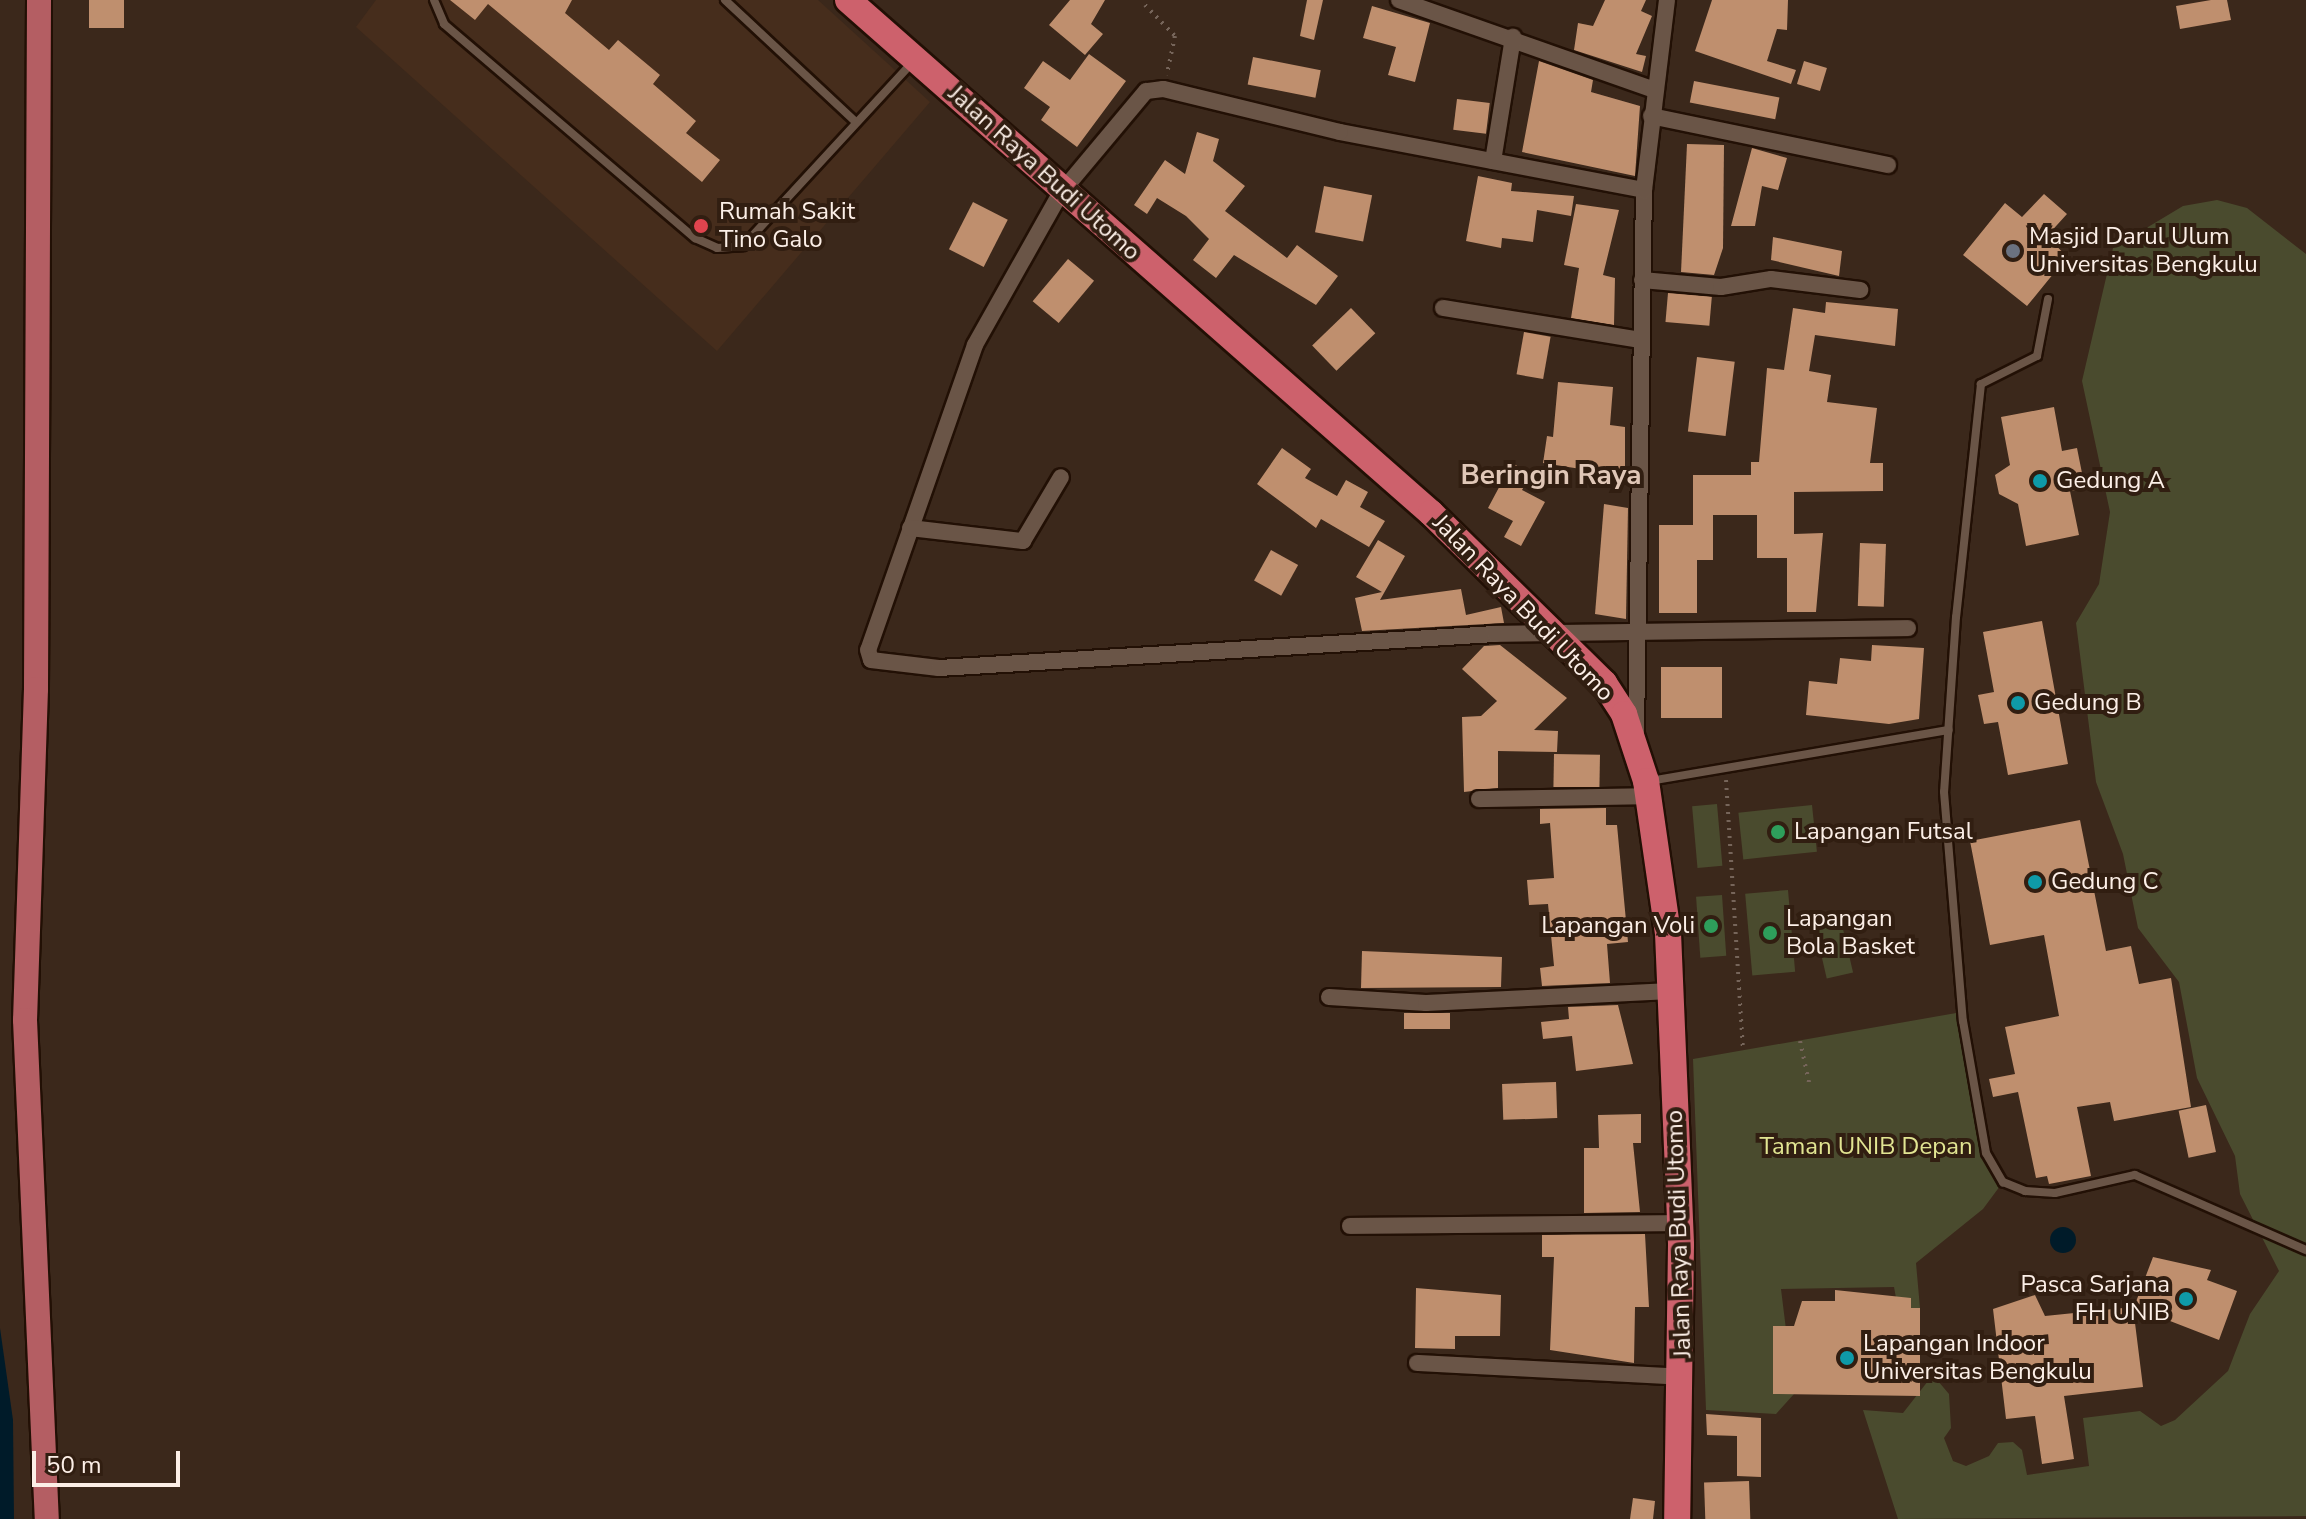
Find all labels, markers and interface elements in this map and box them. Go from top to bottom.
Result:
street label: Jalan Raya Budi Utomo [942,79,1146,267]
place label: Rumah Sakit Tino Galo [719,198,855,254]
marker: Rumah Sakit Tino Galo [690,215,712,237]
place label: Masjid Darul Ulum Universitas Bengkulu [2029,223,2258,279]
marker: Masjid Darul Ulum Universitas Bengkulu [2004,242,2022,260]
district label: Beringin Raya [1461,458,1641,492]
place label: Gedung A [2056,467,2165,495]
marker: Gedung A [2031,472,2049,490]
street label: Jalan Raya Budi Utomo [1426,509,1620,707]
place label: Gedung B [2034,689,2142,717]
marker: Gedung B [2009,694,2027,712]
place label: Lapangan Futsal [1794,818,1973,846]
marker: Lapangan Futsal [1769,823,1787,841]
place label: Gedung C [2051,868,2159,896]
marker: Gedung C [2026,873,2044,891]
place label: Lapangan Bola Basket [1786,905,1915,961]
place label: Lapangan Voli [1541,912,1695,940]
marker: Lapangan Voli [1702,917,1720,935]
marker: Lapangan Bola Basket [1761,924,1779,942]
street label: Jalan Raya Budi Utomo [1660,1110,1698,1358]
park label: Taman UNIB Depan [1759,1133,1973,1161]
place label: Pasca Sarjana FH UNIB [2020,1271,2170,1327]
marker: Pasca Sarjana FH UNIB [2177,1290,2195,1308]
place label: Lapangan Indoor Universitas Bengkulu [1863,1330,2092,1386]
marker: Lapangan Indoor Universitas Bengkulu [1838,1349,1856,1367]
scale bar [36,1435,184,1485]
text: 50 m [46,1449,102,1481]

